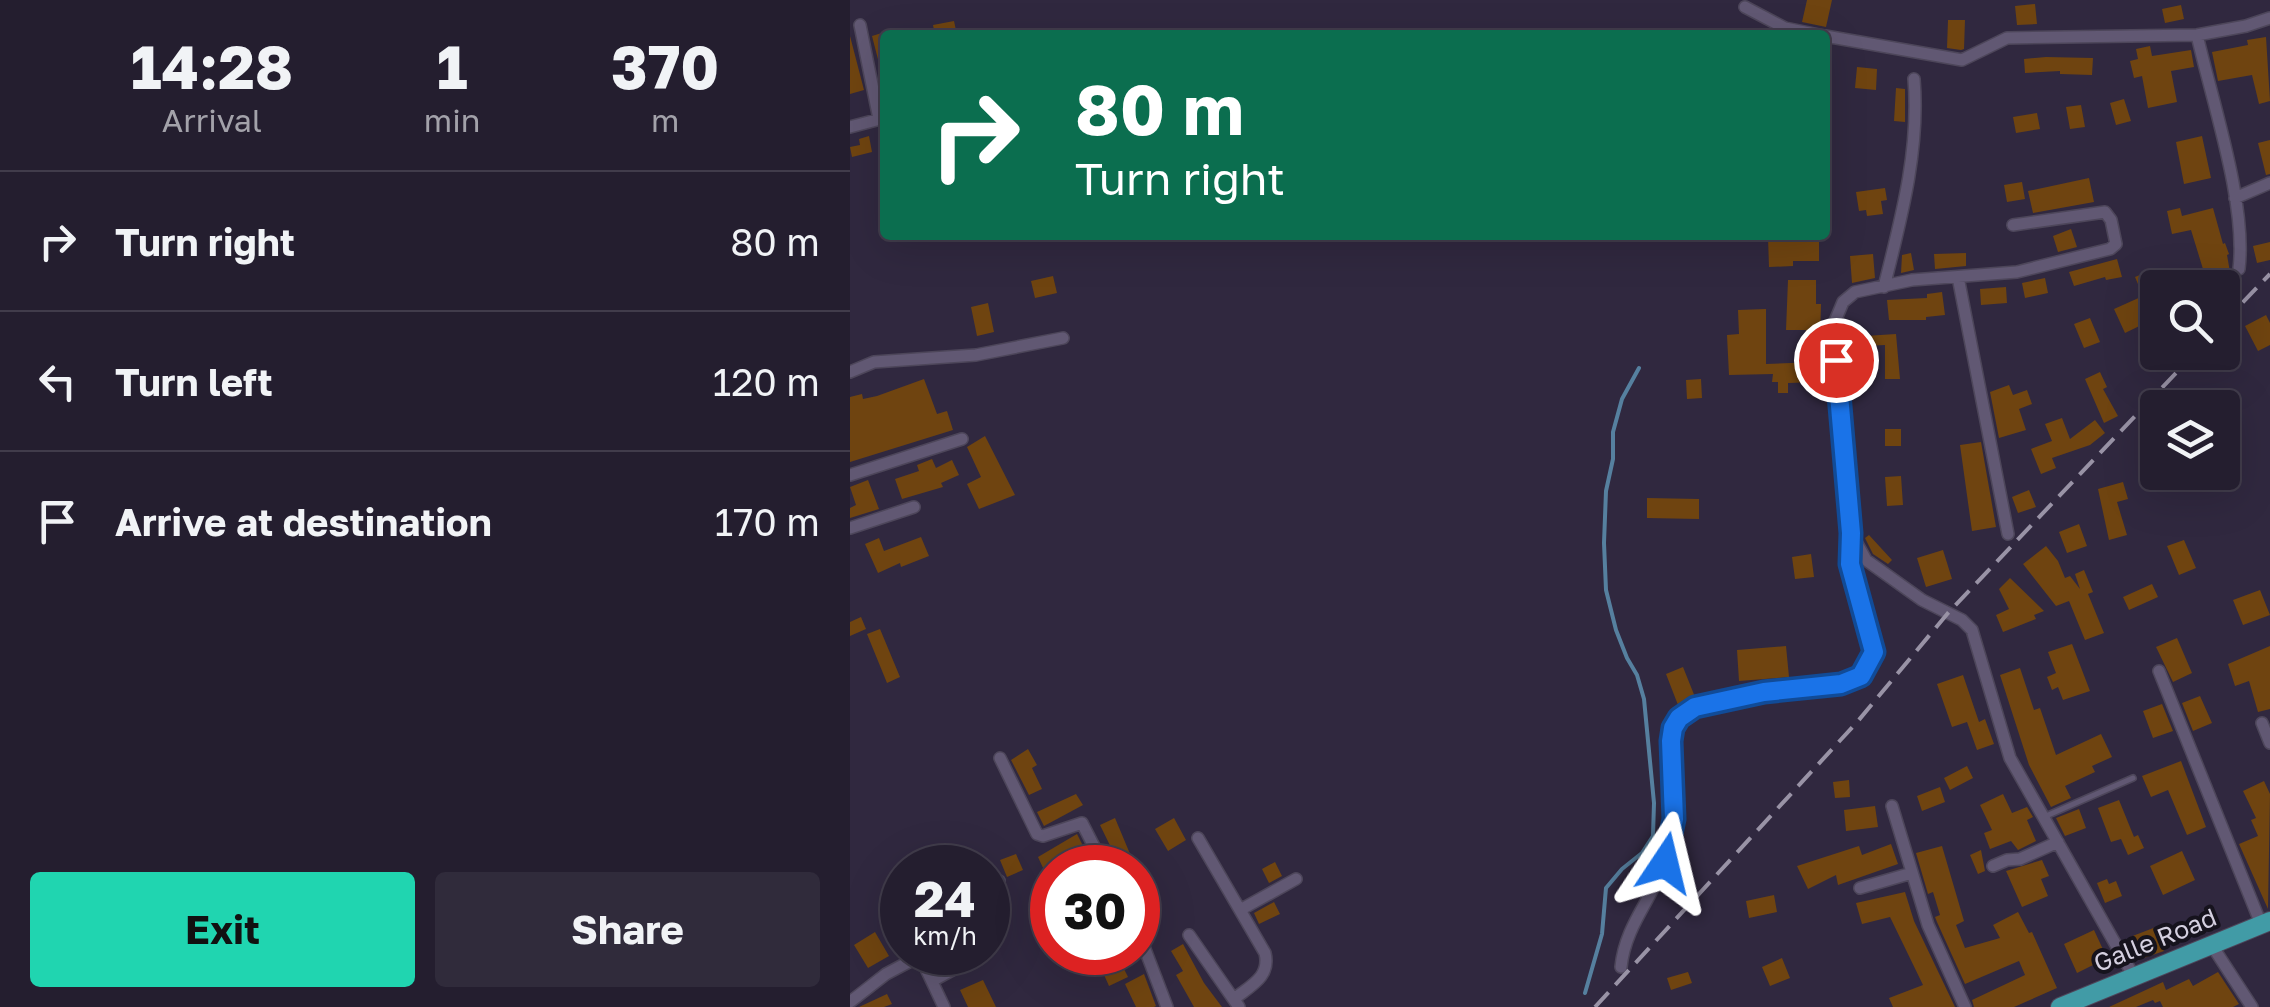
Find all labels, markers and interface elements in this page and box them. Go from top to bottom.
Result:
text: 14:28 [131,30,293,102]
text: 1 [437,30,468,102]
text: 370 [611,30,719,102]
text: 80 m [1075,66,1244,150]
icon: right [910,70,1040,200]
text: Arrival [162,101,262,139]
text: min [424,101,480,139]
text: m [651,101,679,139]
text: Turn right [1075,151,1285,205]
icon: right [30,214,85,269]
text: Turn right [115,219,295,264]
text: 80 m [730,219,820,264]
map controls [2140,270,2240,490]
button: search [2140,270,2240,370]
pin [1794,318,1879,403]
icon: arrive [1809,333,1864,388]
icon: left [30,354,85,409]
text: Turn left [115,359,273,404]
text: 120 m [713,359,820,404]
button: layers [2140,390,2240,490]
icon: arrive [30,494,85,549]
text: Arrive at destination [115,499,492,544]
text: 170 m [715,499,820,544]
position arrow [1613,811,1717,915]
speed limit sign: 30 [1030,845,1160,975]
text: 24 [914,868,976,928]
button: Exit [30,872,415,987]
button: Share [435,872,820,987]
street label: Galle Road [2089,901,2221,978]
text: km/h [913,920,977,951]

